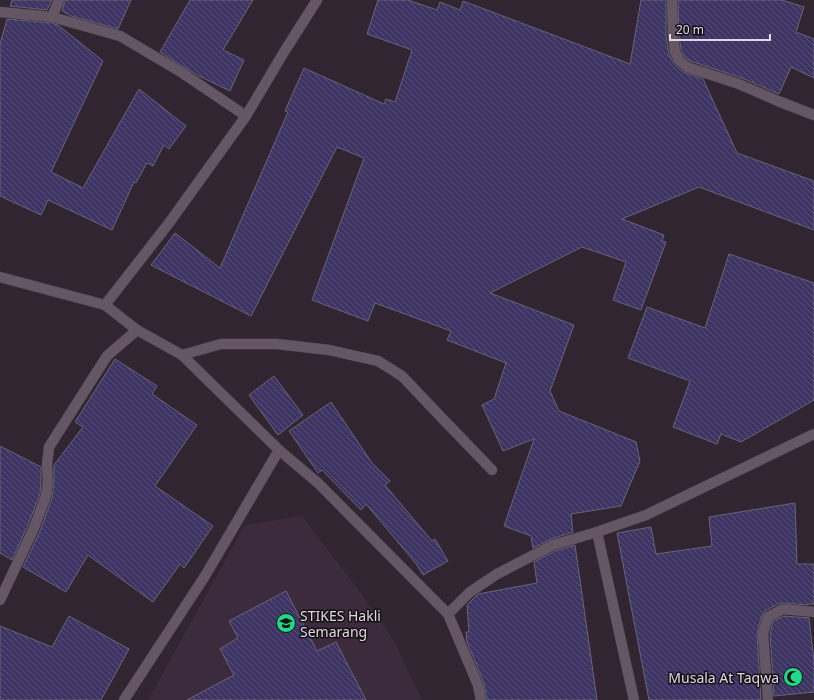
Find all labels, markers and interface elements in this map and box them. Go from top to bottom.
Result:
scale bar [670,16,770,42]
text: 20 m [676,21,704,38]
place label: STIKES Hakli Semarang [300,606,381,641]
school or university icon: STIKES Hakli Semarang [275,612,297,634]
mosque icon: Musala At Taqwa [782,666,804,688]
place label: Musala At Taqwa [668,668,779,687]

